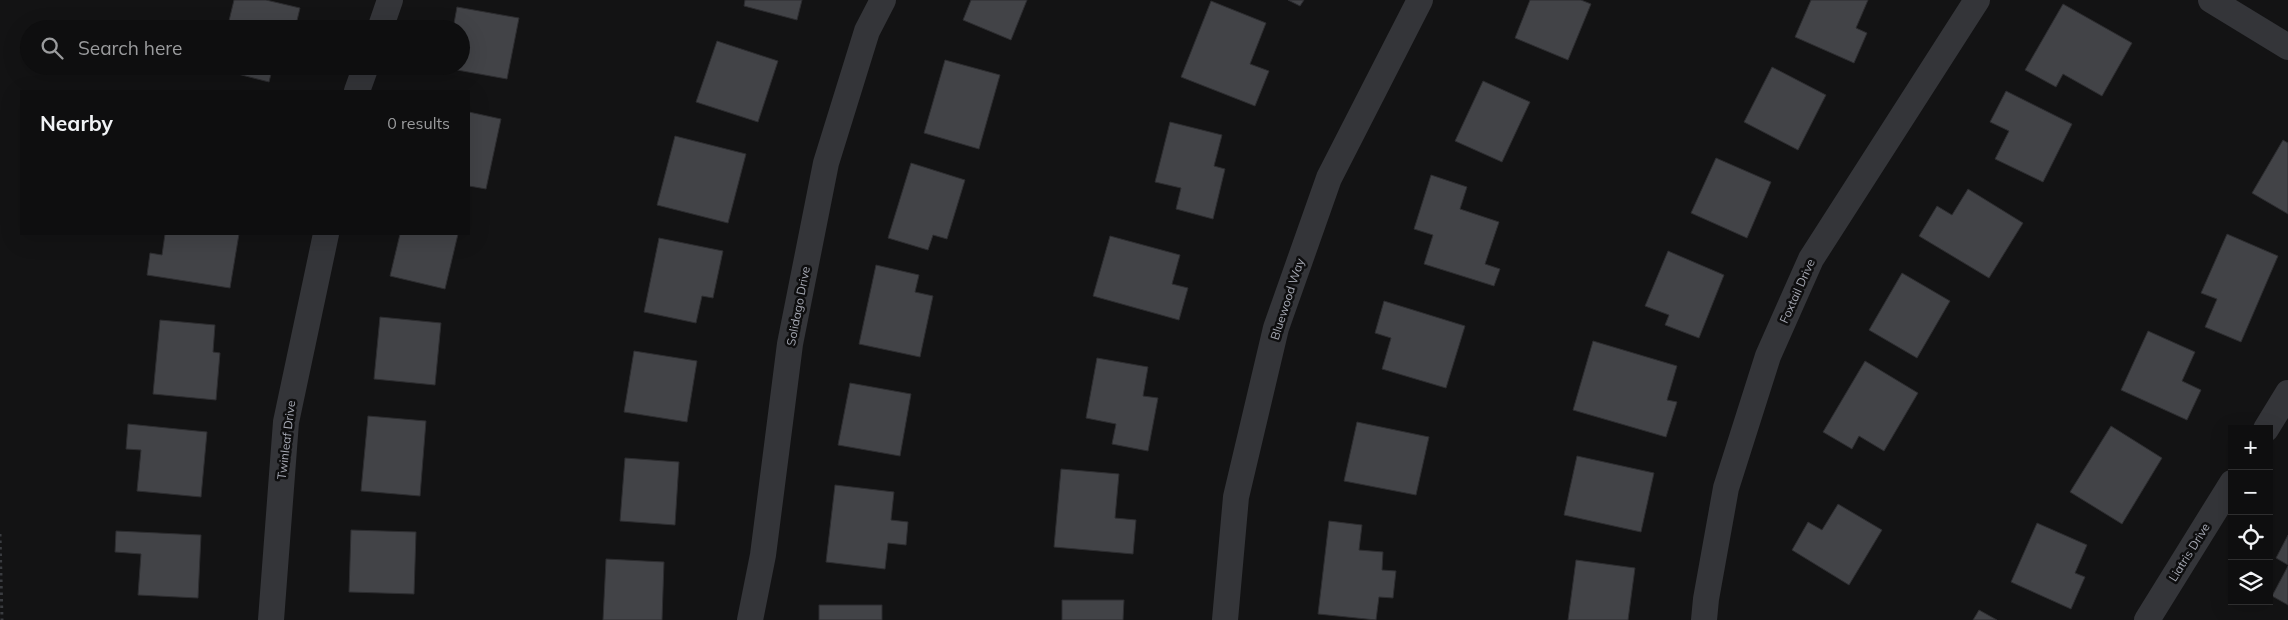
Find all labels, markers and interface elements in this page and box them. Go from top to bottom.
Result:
search box [20,20,470,75]
icon: search [38,34,66,62]
text: Search here [78,36,182,60]
text: Nearby [40,110,113,136]
text: 0 results [387,113,450,133]
street label: Bluewood Way [1267,256,1307,342]
street label: Foxtail Drive [1776,256,1818,326]
street label: Solidago Drive [783,265,813,347]
street label: Twinleaf Drive [274,400,298,480]
map controls [2228,425,2273,605]
button: + [2228,425,2273,470]
button: − [2228,470,2273,515]
button: locate [2228,515,2273,560]
street label: Liatris Drive [2165,520,2213,584]
button: layers [2228,560,2273,605]

